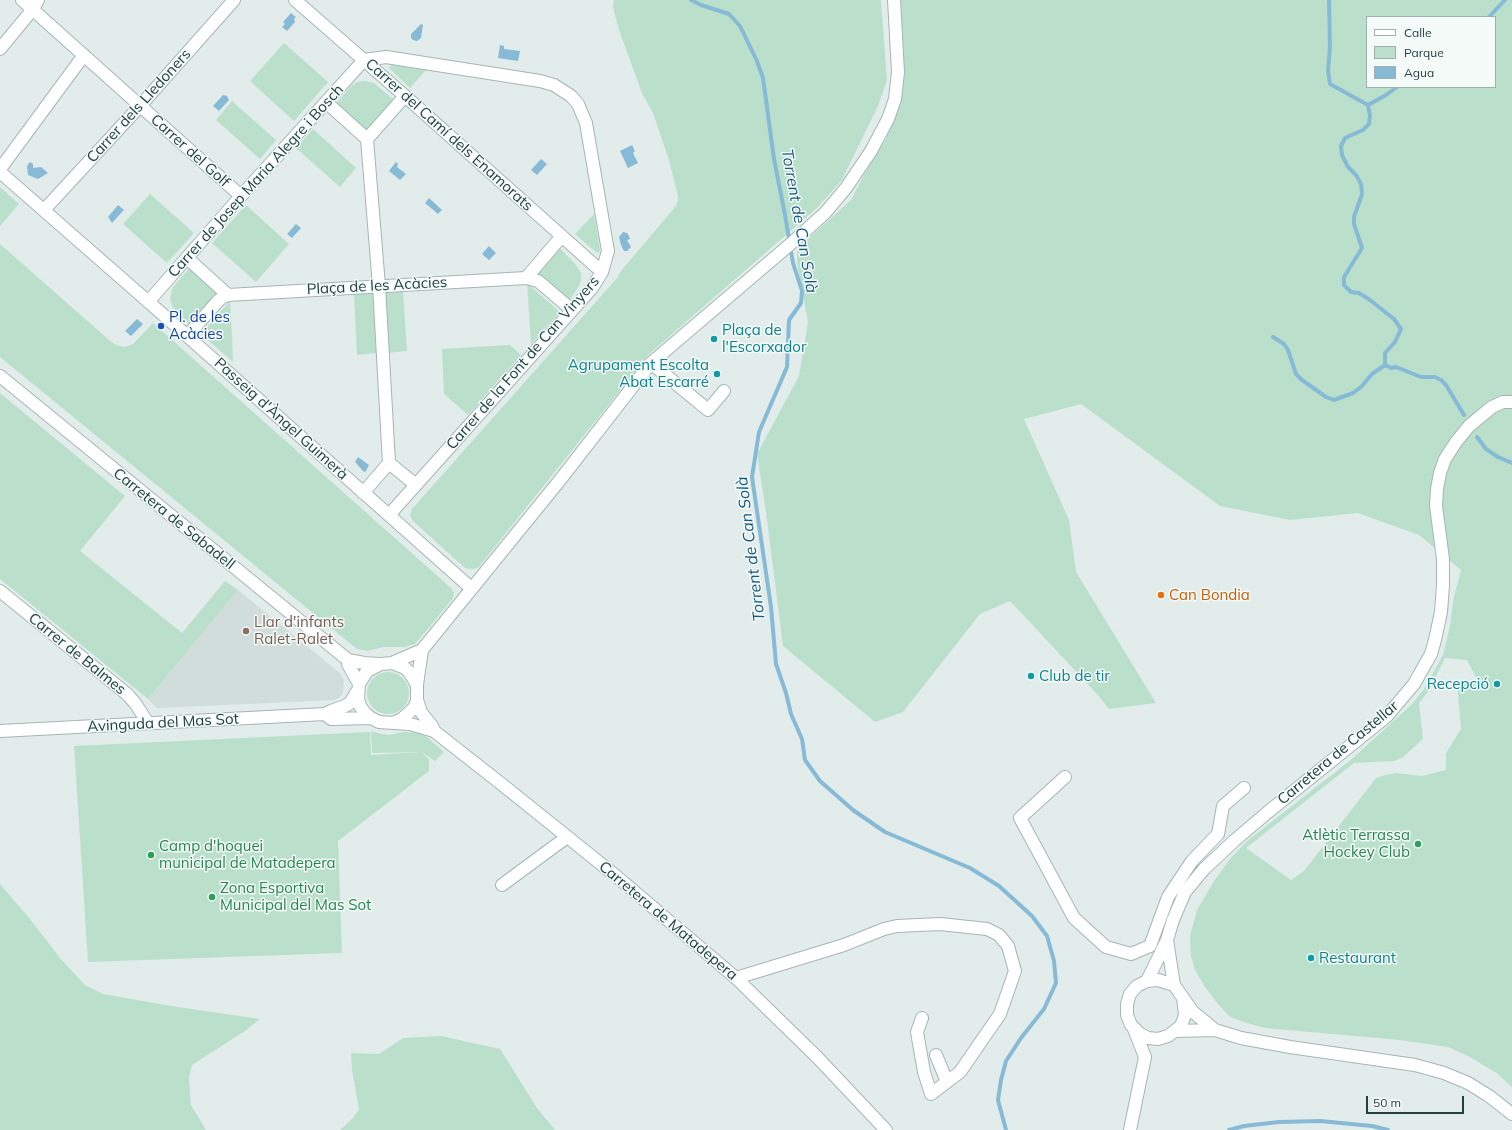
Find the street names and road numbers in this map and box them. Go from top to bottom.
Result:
street label: Carrer dels Lledoners [83,45,195,167]
street label: Carrer del Camí dels Enamorats [362,55,536,215]
street label: Carrer de Josep Maria Alegre i Bosch [165,81,347,281]
street label: Carrer del Golf [147,111,233,191]
street label: Plaça de les Acàcies [306,273,448,299]
street label: Carrer de la Font de Can Vinyers [443,273,603,453]
street label: Passeig d'Àngel Guimerà [210,354,352,484]
street label: Carretera de Sabadell [110,464,238,574]
street label: Carrer de Balmes [25,609,129,699]
street label: Carretera de Castellar [1274,697,1402,809]
street label: Avinguda del Mas Sot [87,710,239,736]
street label: Carretera de Matadepera [595,858,741,984]

